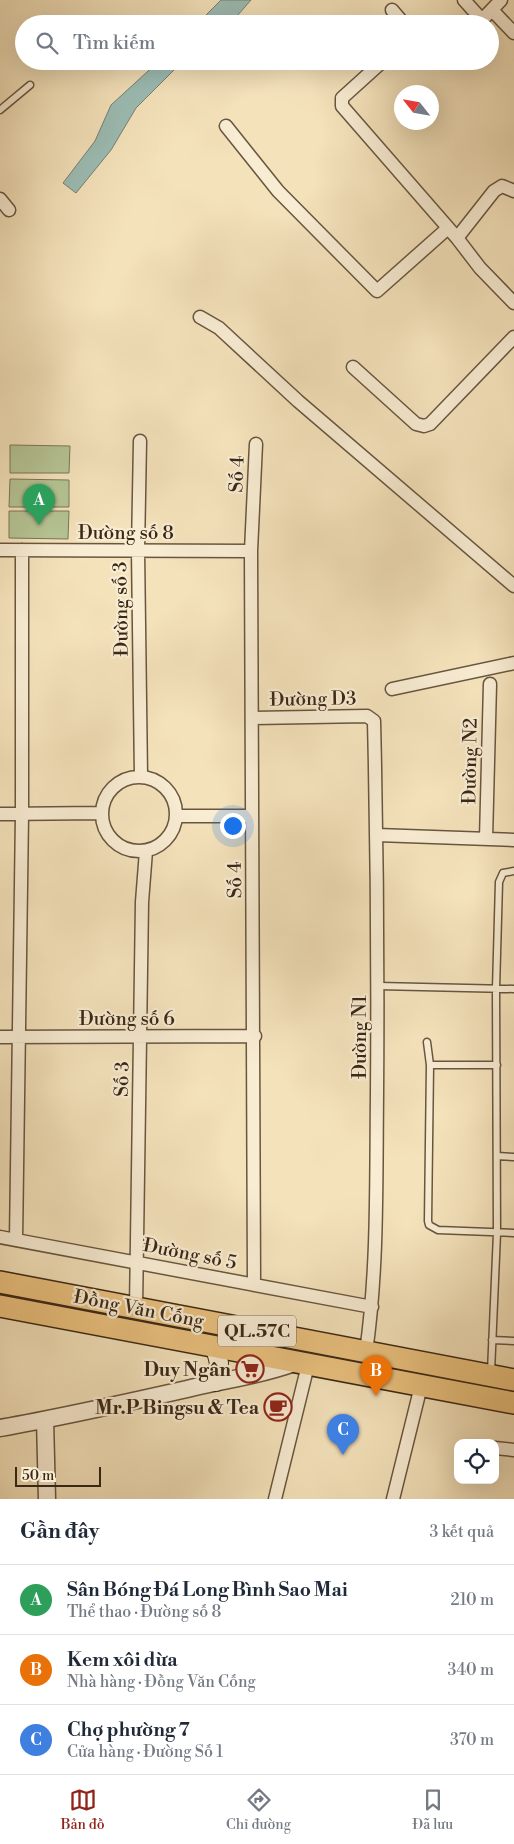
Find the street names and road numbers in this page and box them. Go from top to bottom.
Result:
street label: Số 4 [224,455,250,493]
street label: Đường số 8 [78,521,174,545]
street label: Đường số 3 [108,561,134,657]
street label: Đường D3 [270,686,357,712]
street label: Đường N2 [457,718,483,804]
street label: Số 4 [223,861,247,899]
street label: Đường N1 [348,995,372,1079]
street label: Đường số 6 [79,1007,175,1031]
street label: Số 3 [110,1061,134,1097]
street label: Đường số 5 [141,1233,239,1275]
street label: Đồng Văn Cống [72,1285,206,1333]
road number: QL.57C [218,1315,296,1346]

